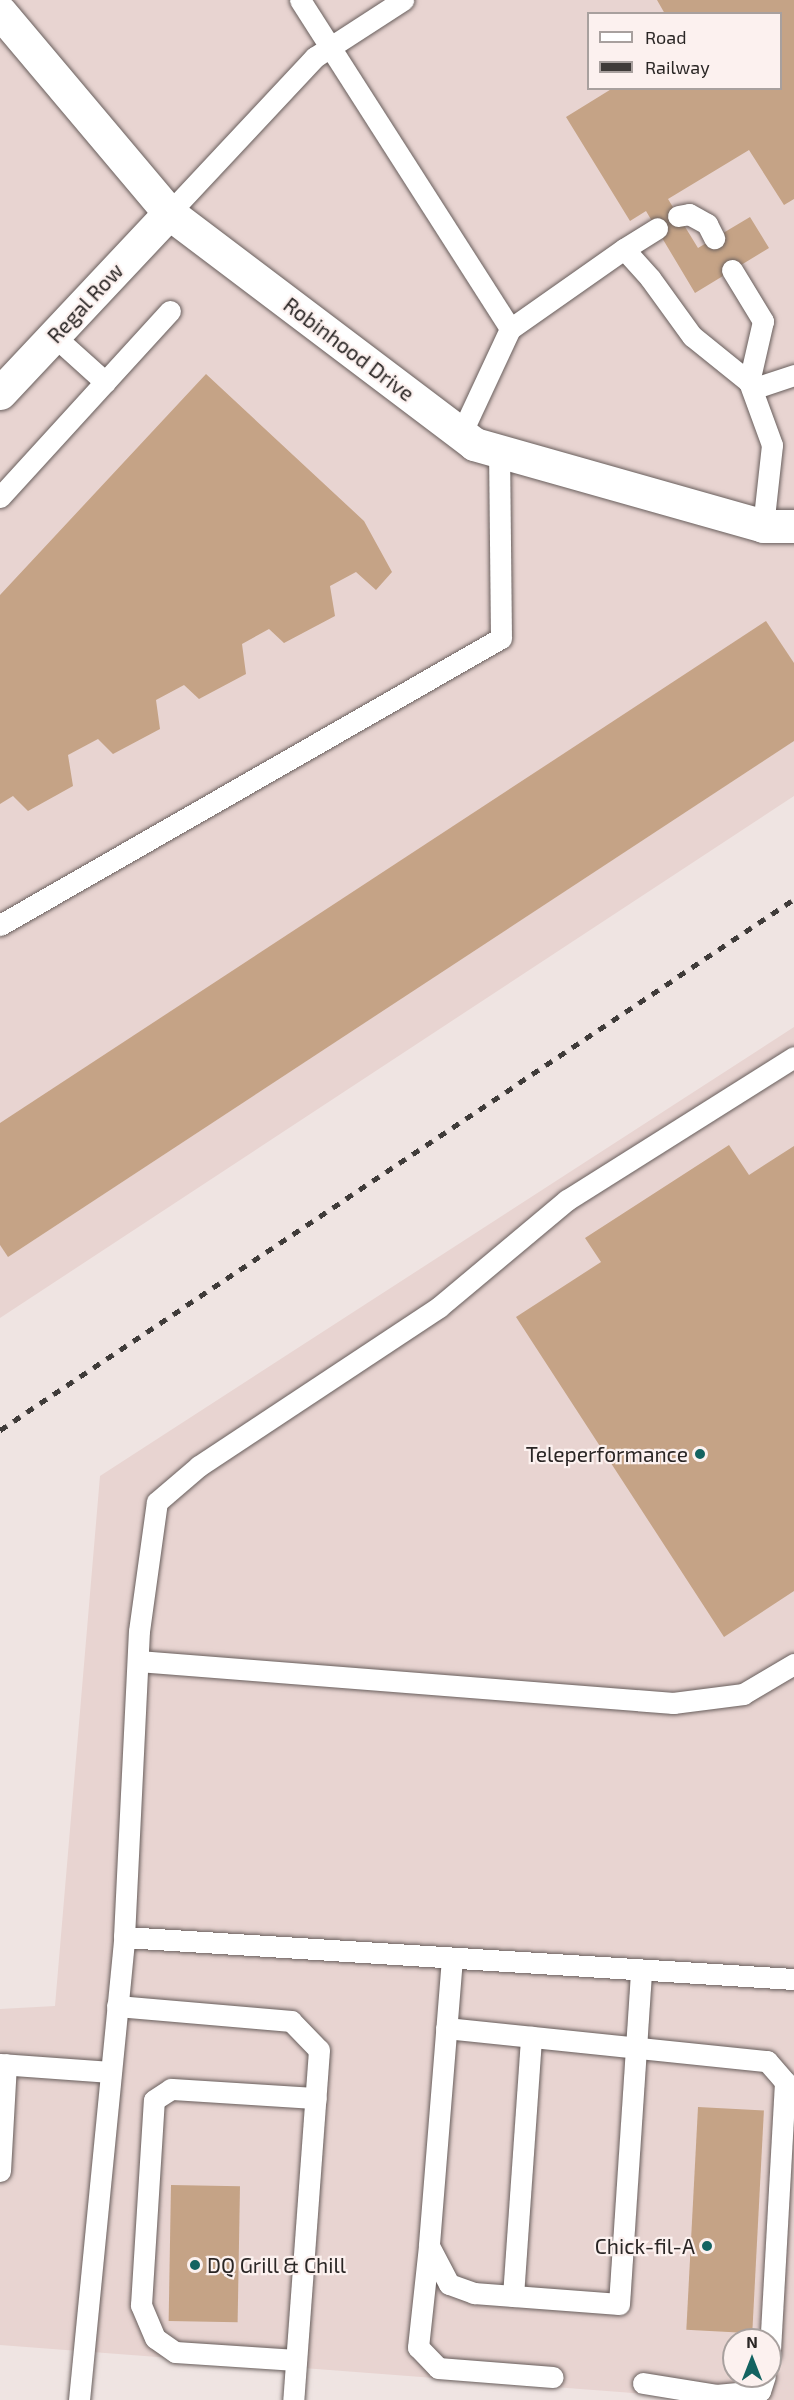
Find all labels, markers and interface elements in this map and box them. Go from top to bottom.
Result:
legend [587,12,782,90]
text: Road [645,26,686,48]
text: Railway [645,56,710,78]
street label: Regal Row [42,258,128,348]
street label: Robinhood Drive [279,292,419,406]
place label: Teleperformance [526,1441,688,1467]
marker: Teleperformance [693,1447,707,1461]
place label: Chick-fil-A [595,2233,695,2259]
marker: Chick-fil-A [700,2239,714,2253]
place label: DQ Grill & Chill [207,2252,346,2278]
marker: DQ Grill & Chill [188,2258,202,2272]
north arrow [722,2328,782,2388]
text: N [746,2332,758,2351]

